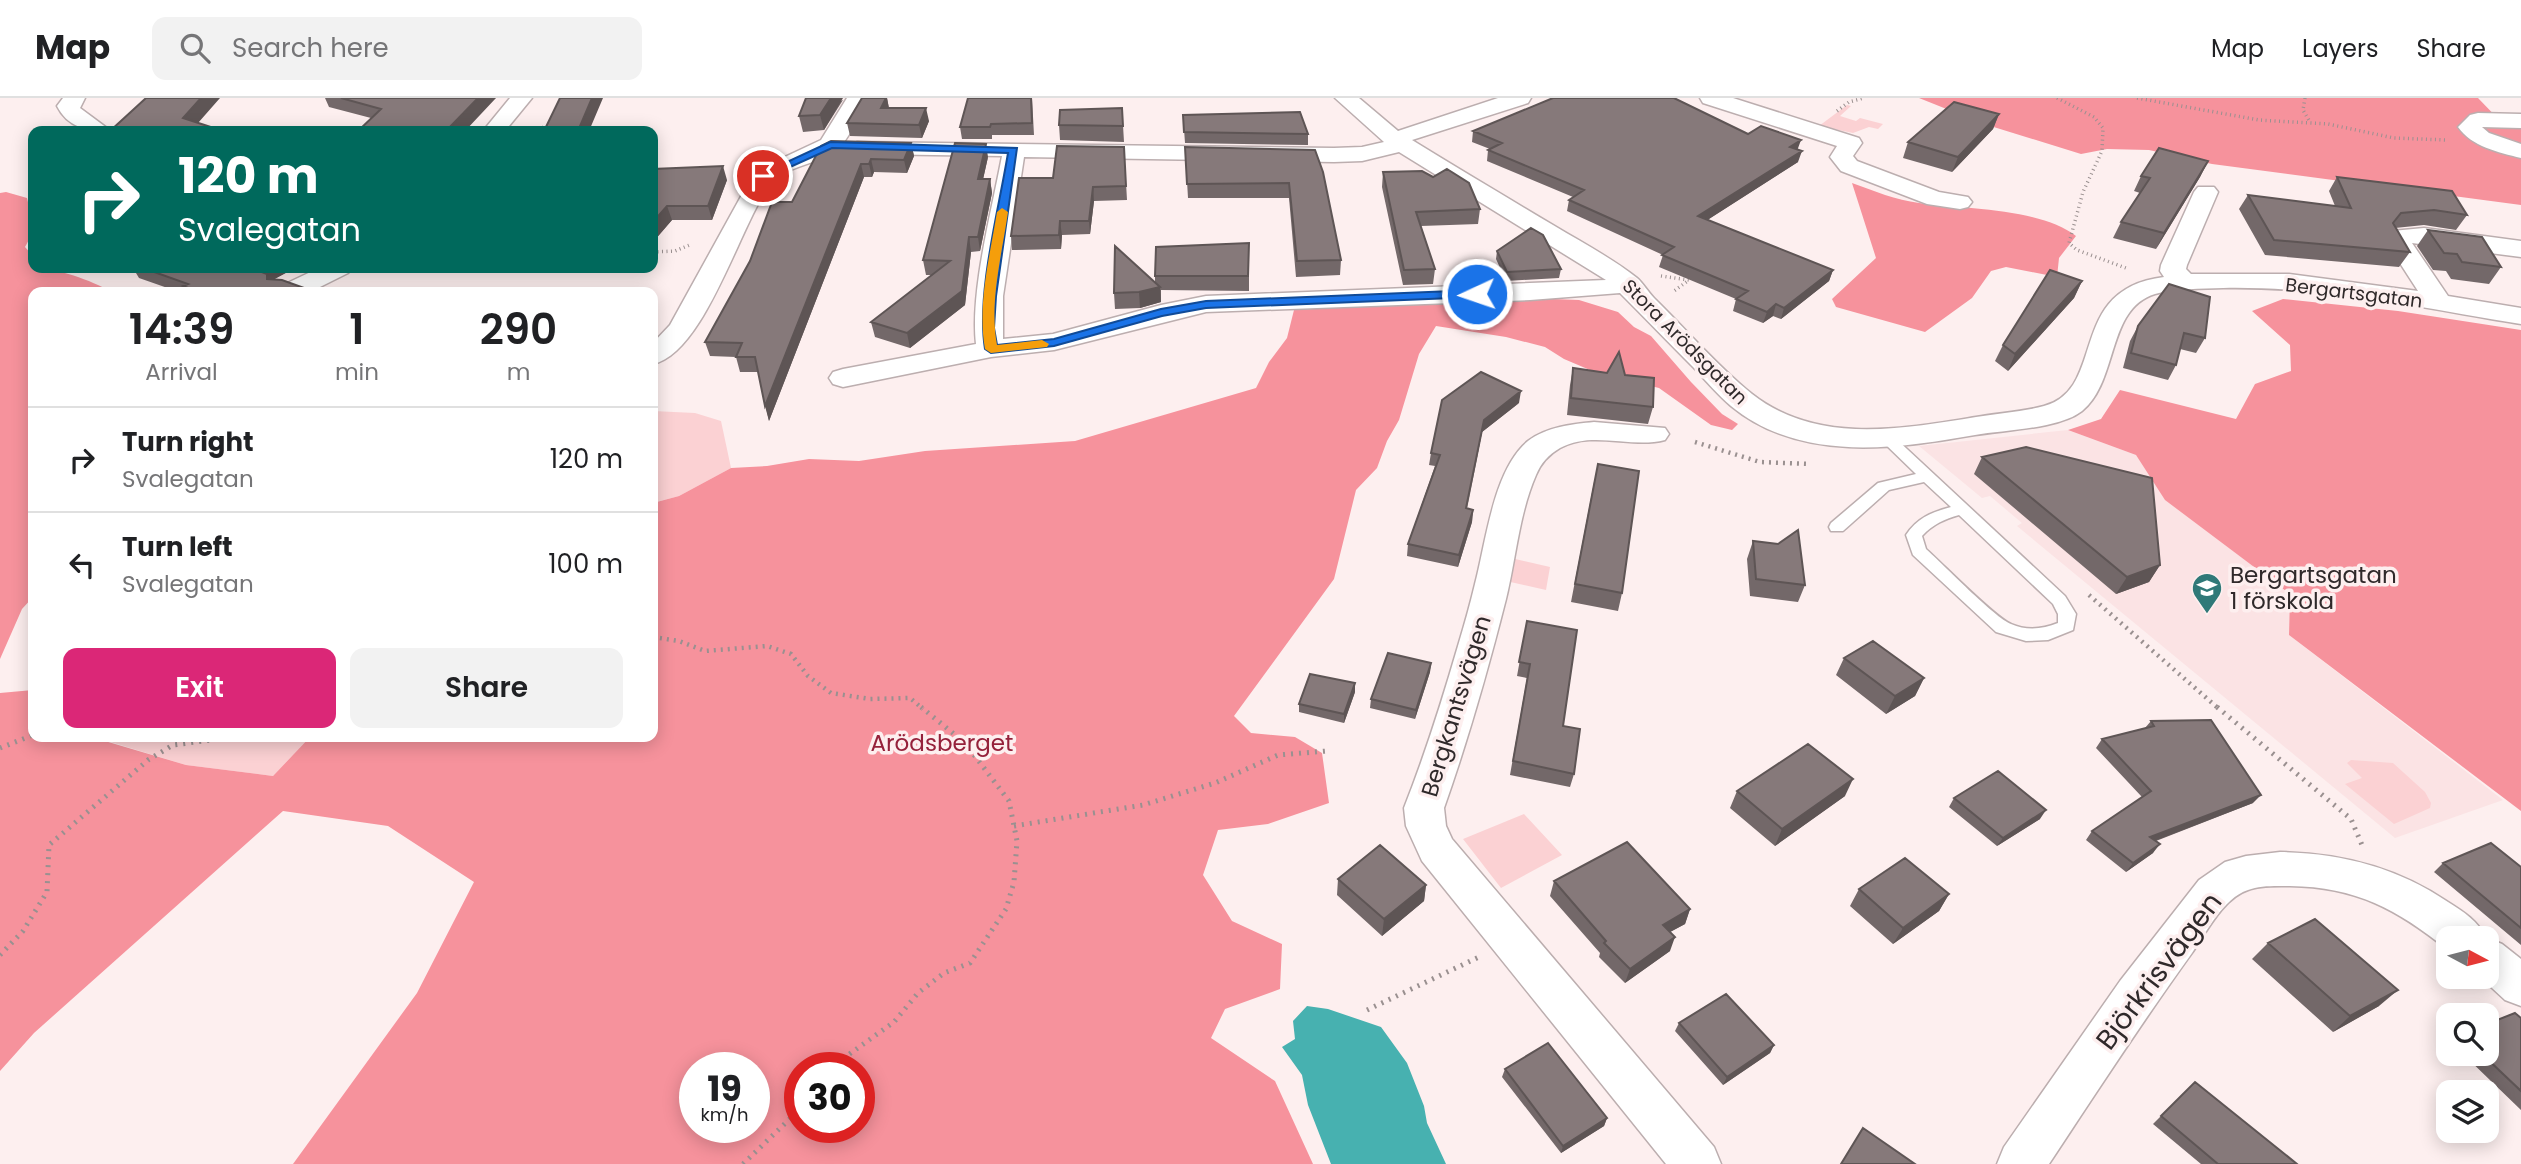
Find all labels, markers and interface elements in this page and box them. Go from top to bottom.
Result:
search box [152,17,642,80]
text: Map [35,24,110,71]
icon: search [176,29,214,67]
text: Search here [232,30,389,66]
text: Map [2211,32,2264,65]
text: Layers [2302,32,2378,65]
text: Share [2416,32,2486,65]
text: 120 m [178,142,319,210]
pin [733,146,793,206]
icon: right [63,154,154,245]
icon: arrive [744,157,782,195]
text: Svalegatan [178,207,361,252]
position arrow [1440,257,1514,331]
street label: Bergartsgatan [2284,271,2424,315]
street label: Stora Arödsgatan [1616,273,1754,411]
text: 14:39 [129,300,234,359]
text: 1 [349,300,365,359]
text: 290 [480,300,557,359]
text: Arrival [145,356,218,388]
text: min [335,356,379,388]
text: m [507,356,530,388]
text: Turn right [122,424,254,460]
icon: right [63,441,101,479]
text: 120 m [550,441,623,477]
text: Svalegatan [122,463,254,495]
text: Turn left [122,529,233,565]
icon: left [63,546,101,584]
text: 100 m [548,546,623,582]
place label: Bergartsgatan 1 förskola [2230,559,2397,617]
text: Svalegatan [122,568,254,600]
school or university icon: Bergartsgatan 1 förskola [2190,571,2224,615]
street label: Bergkantsvägen [1413,611,1499,801]
button: Exit [63,648,336,728]
button: Share [350,648,623,728]
park label: Arödsberget [871,727,1013,759]
street label: Björkrisvägen [2087,884,2231,1058]
north arrow [2436,926,2499,989]
map controls [2436,926,2499,1143]
button: search [2436,1003,2499,1066]
speed limit sign: 30 [784,1052,875,1143]
text: 19 [707,1064,742,1113]
button: layers [2436,1080,2499,1143]
text: km/h [701,1102,748,1127]

